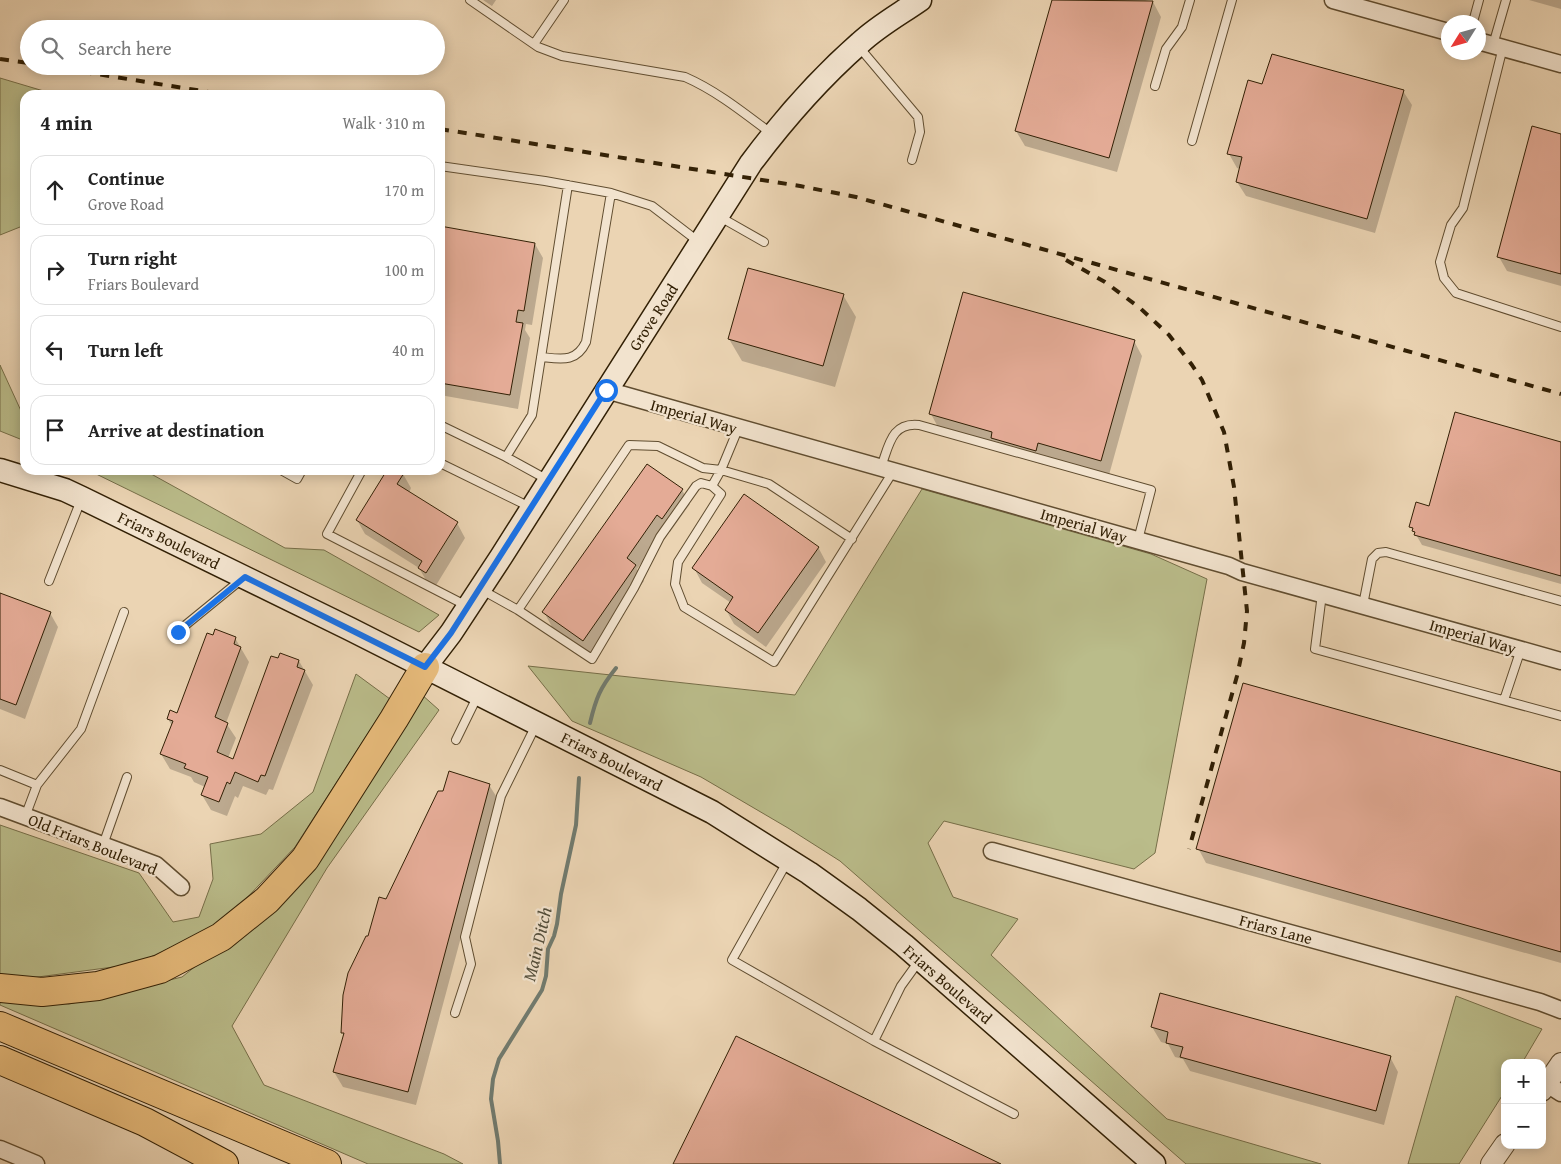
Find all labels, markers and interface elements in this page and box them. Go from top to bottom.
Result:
north arrow [1441,15,1486,60]
search box [20,20,445,75]
icon: search [38,34,66,62]
text: Search here [78,34,172,62]
text: 4 min [40,107,92,138]
text: Walk · 310 m [342,111,425,135]
text: Continue [88,164,165,192]
icon: ahead [41,176,69,204]
text: 170 m [384,178,424,202]
text: Grove Road [88,192,164,216]
text: Turn right [88,244,177,272]
icon: right [41,256,69,284]
text: 100 m [384,258,424,282]
text: Friars Boulevard [88,272,199,296]
street label: Grove Road [622,278,684,355]
icon: left [41,336,69,364]
text: Turn left [88,336,163,364]
text: 40 m [392,338,424,362]
route start [595,379,618,402]
street label: Imperial Way [648,392,740,440]
icon: arrive [41,416,69,444]
text: Arrive at destination [88,416,264,444]
street label: Imperial Way [1038,501,1130,549]
street label: Friars Boulevard [114,505,225,575]
street label: Imperial Way [1427,612,1519,660]
route end [167,621,190,644]
street label: Friars Boulevard [557,725,667,797]
street label: Old Friars Boulevard [25,807,162,881]
water label: Main Ditch [515,904,559,984]
street label: Friars Lane [1237,908,1315,950]
street label: Friars Boulevard [898,939,998,1030]
map controls [1501,1059,1546,1149]
button: + [1501,1059,1546,1104]
button: − [1501,1104,1546,1149]

